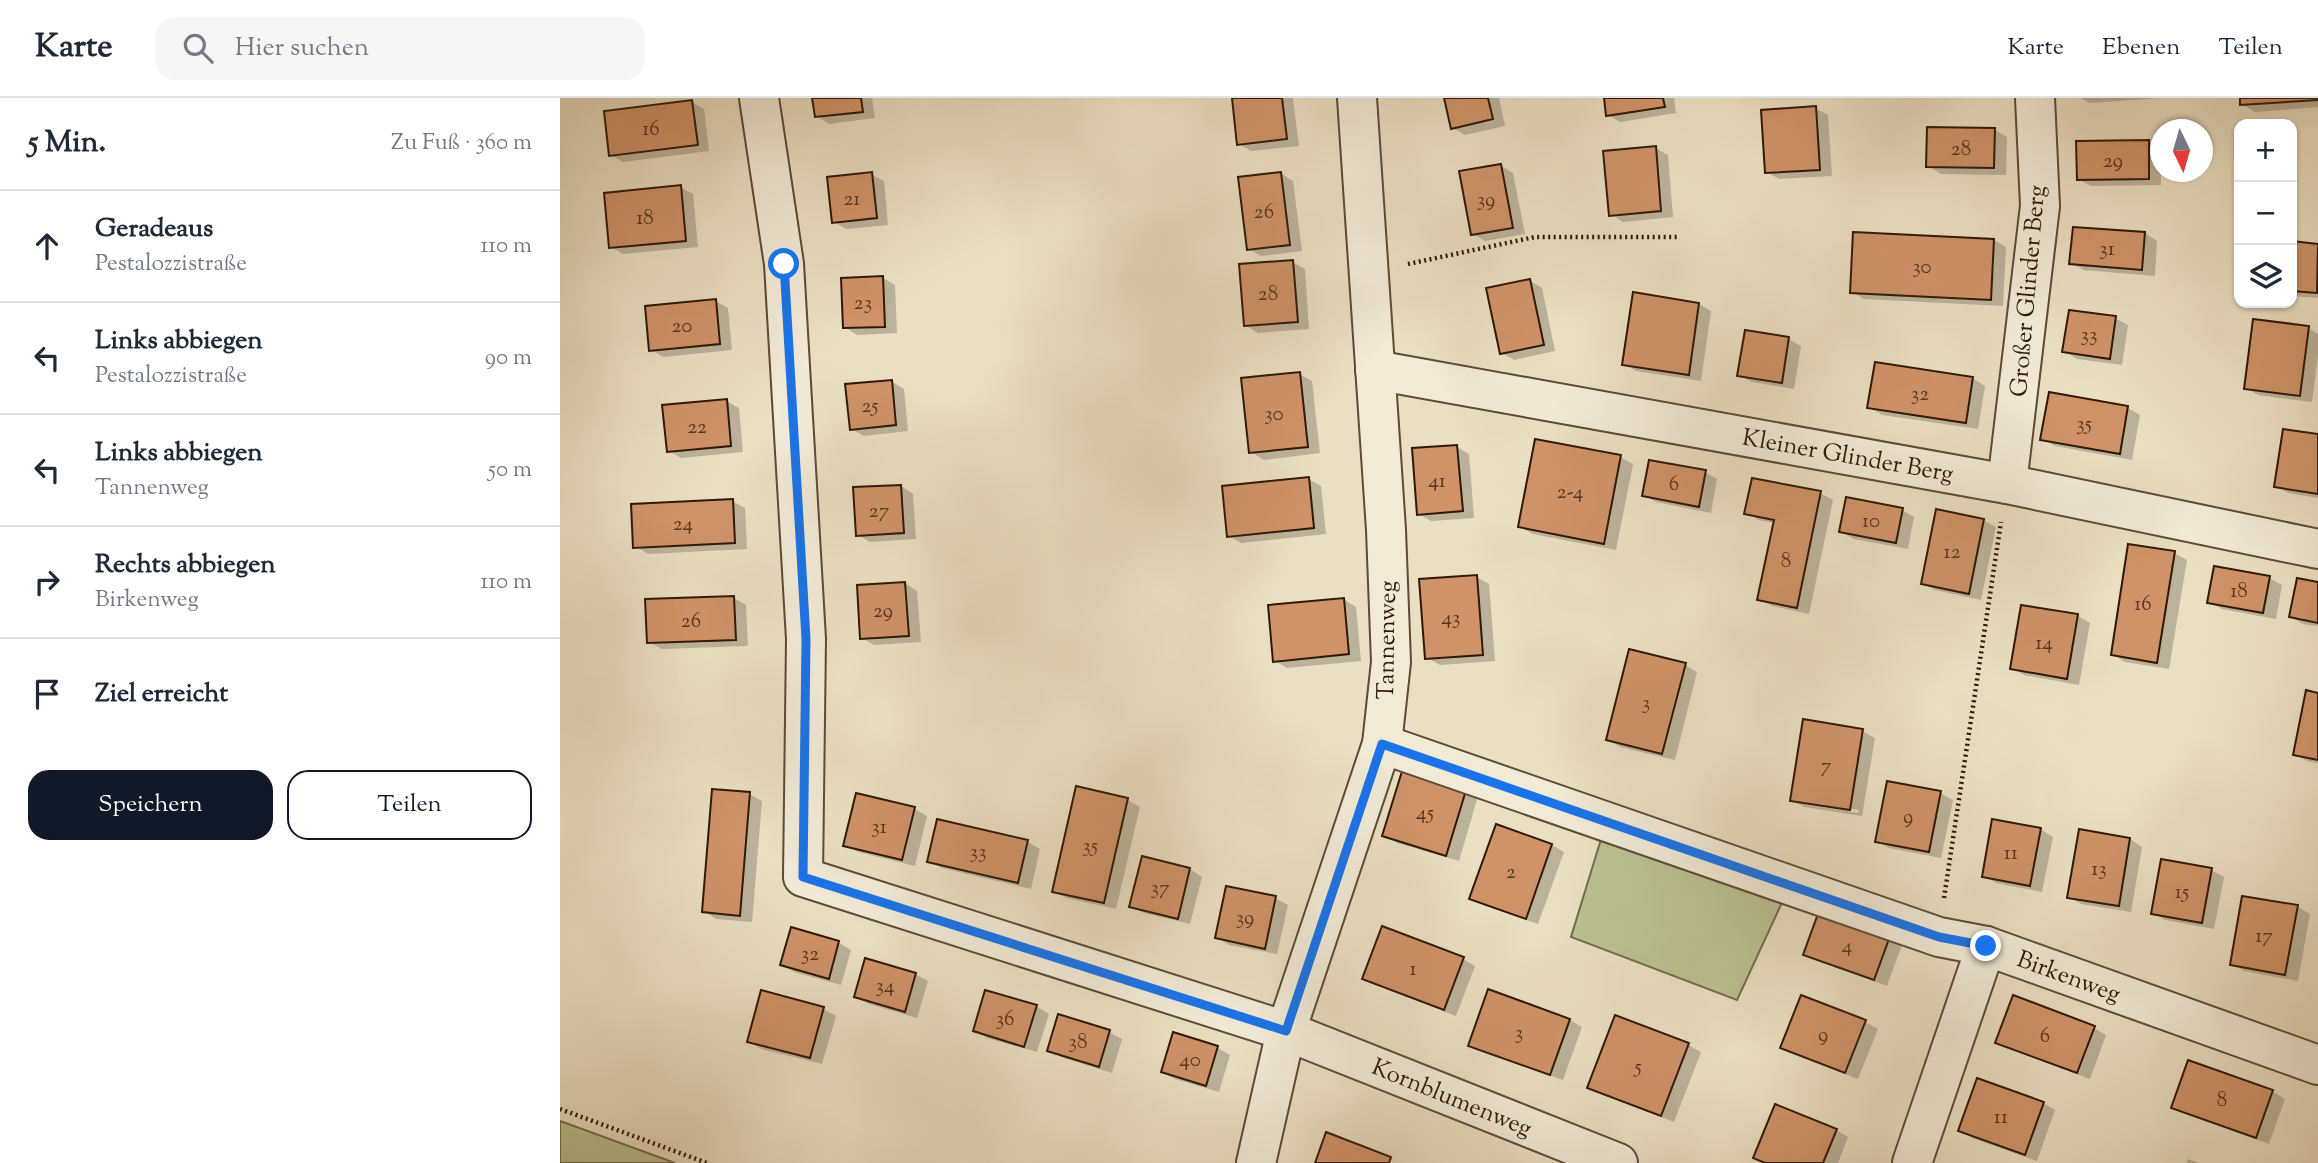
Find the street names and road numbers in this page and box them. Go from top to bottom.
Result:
street label: Großer Glinder Berg [2003,184,2055,398]
street label: Kleiner Glinder Berg [1739,422,1956,492]
street label: Tannenweg [1370,580,1406,700]
street label: Birkenweg [2012,943,2125,1012]
street label: Kornblumenweg [1366,1051,1537,1147]

